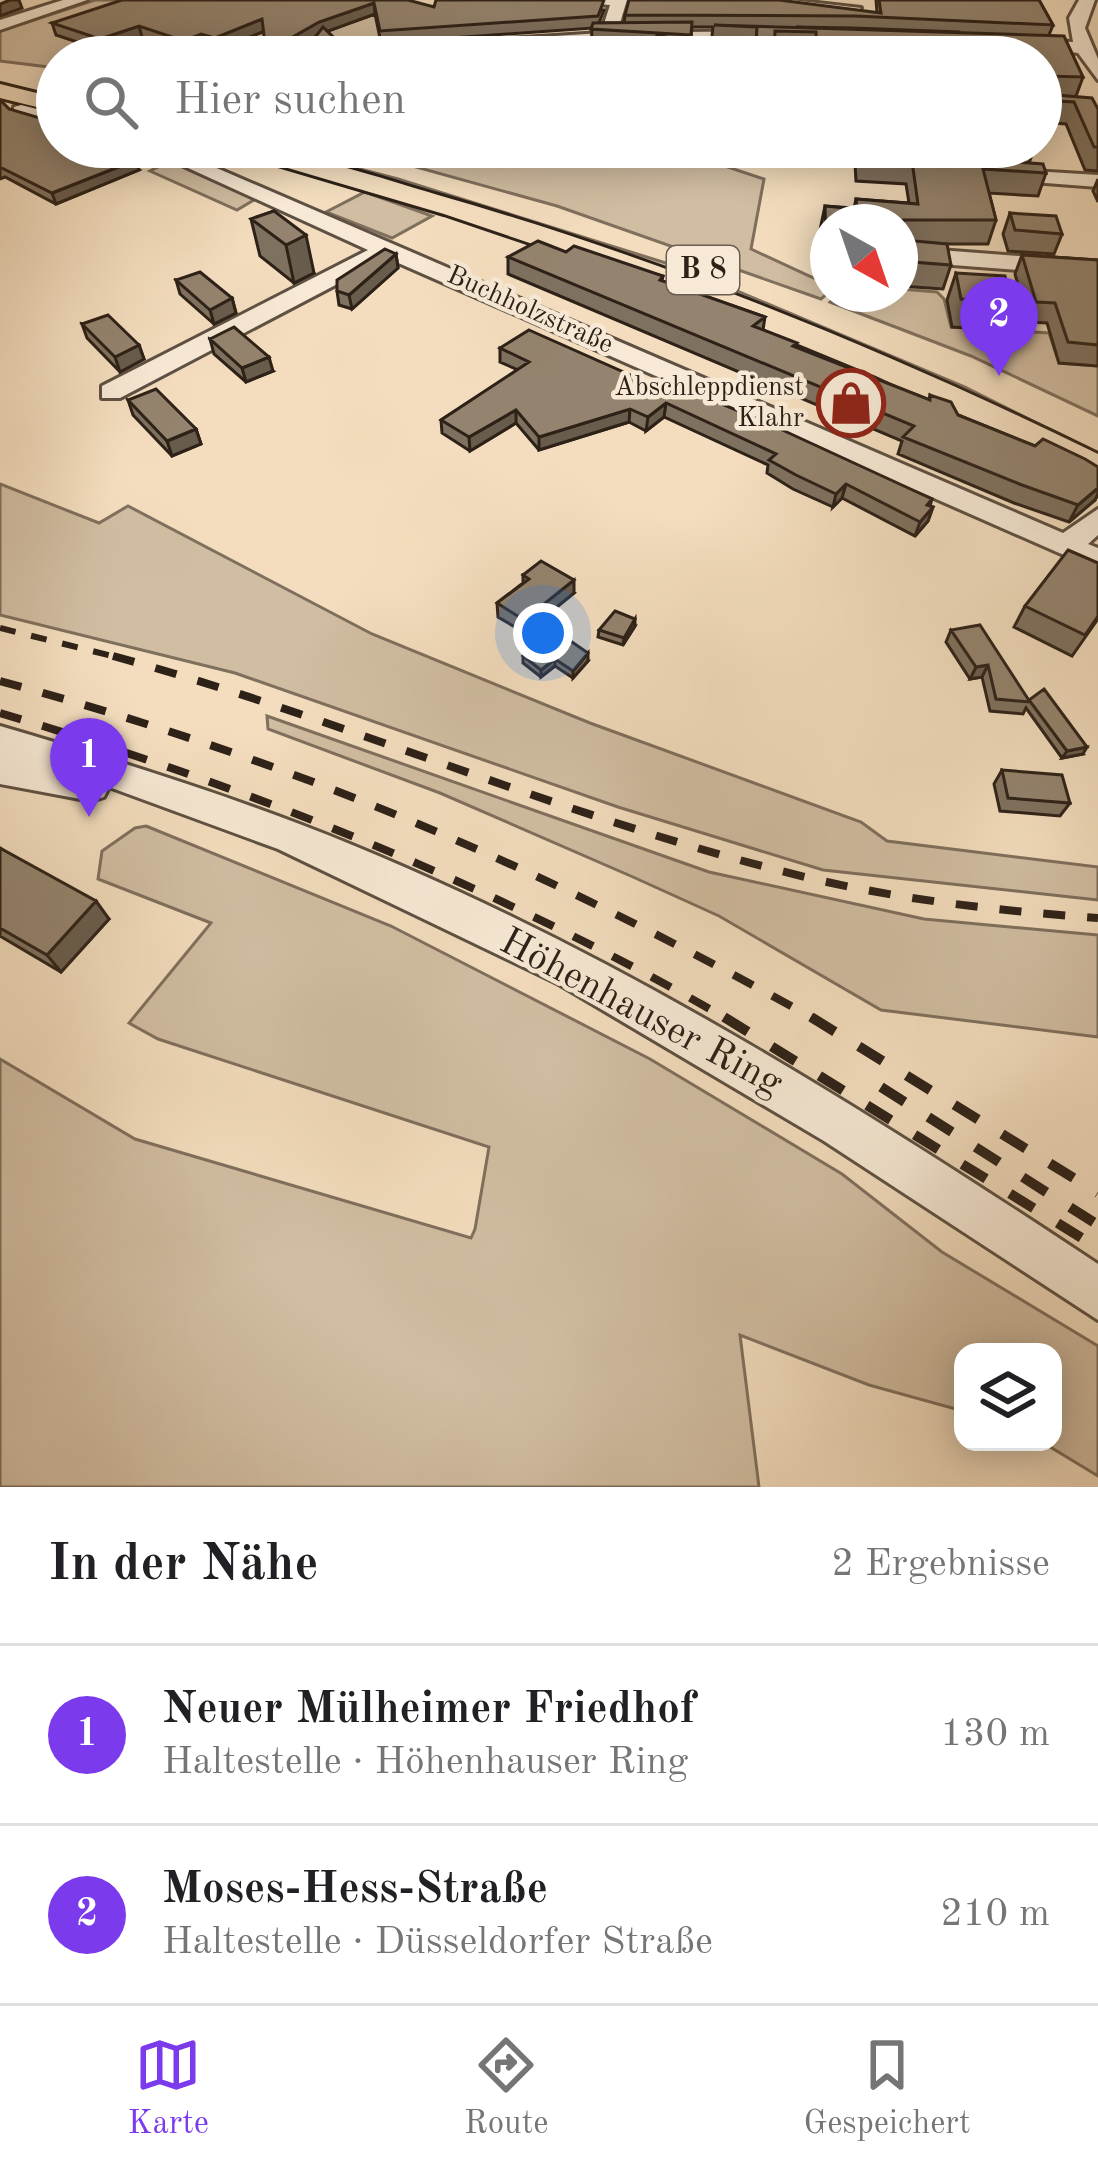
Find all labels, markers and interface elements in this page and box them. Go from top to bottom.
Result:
search box [36,36,1062,168]
icon: search [78,69,144,135]
text: Hier suchen [174,79,406,124]
north arrow [810,204,918,312]
road number: B 8 [667,246,739,294]
street label: Buchholzstraße [443,261,617,359]
pin: 2 [960,277,1038,376]
shop icon: Abschleppdienst Klahr [816,368,886,438]
place label: Abschleppdienst Klahr [614,374,804,432]
your location [513,603,573,663]
pin: 1 [50,718,128,817]
street label: Höhenhauser Ring [493,922,789,1104]
map controls [954,1343,1062,1451]
button: layers [954,1343,1062,1451]
text: In der Nähe [48,1540,319,1591]
text: 2 Ergebnisse [831,1545,1050,1584]
text: Neuer Mülheimer Friedhof [162,1688,696,1733]
text: 1 [76,1715,98,1754]
text: 130 m [940,1715,1050,1754]
text: Haltestelle · Höhenhauser Ring [162,1743,688,1782]
text: Moses-Hess-Straße [162,1868,548,1913]
text: 2 [76,1895,98,1934]
text: 210 m [940,1895,1050,1934]
text: Haltestelle · Düsseldorfer Straße [162,1923,713,1962]
tab: Karte [128,2032,209,2145]
tab: Route [464,2032,548,2145]
tab: Gespeichert [803,2032,970,2145]

